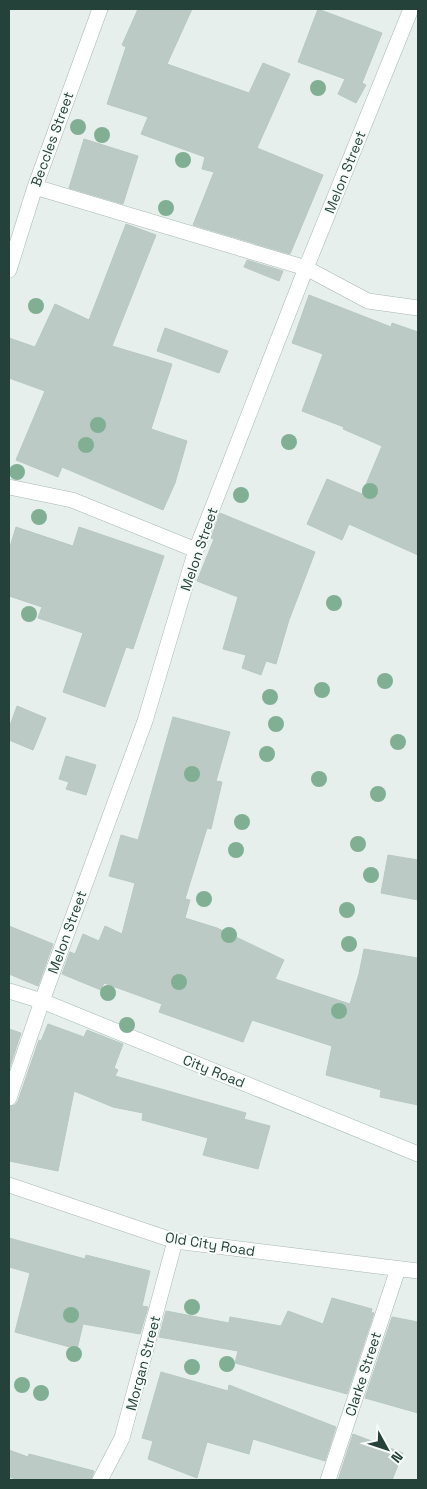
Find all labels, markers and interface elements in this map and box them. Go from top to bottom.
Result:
street label: Beccles Street [26,89,78,189]
street label: Melon Street [320,128,370,216]
street label: Melon Street [176,505,222,593]
street label: Melon Street [44,888,90,976]
street label: City Road [180,1050,248,1092]
street label: Old City Road [164,1228,256,1260]
street label: Morgan Street [122,1313,164,1413]
street label: Clarke Street [341,1330,385,1418]
north arrow [362,1424,412,1474]
text: N [387,1448,407,1467]

